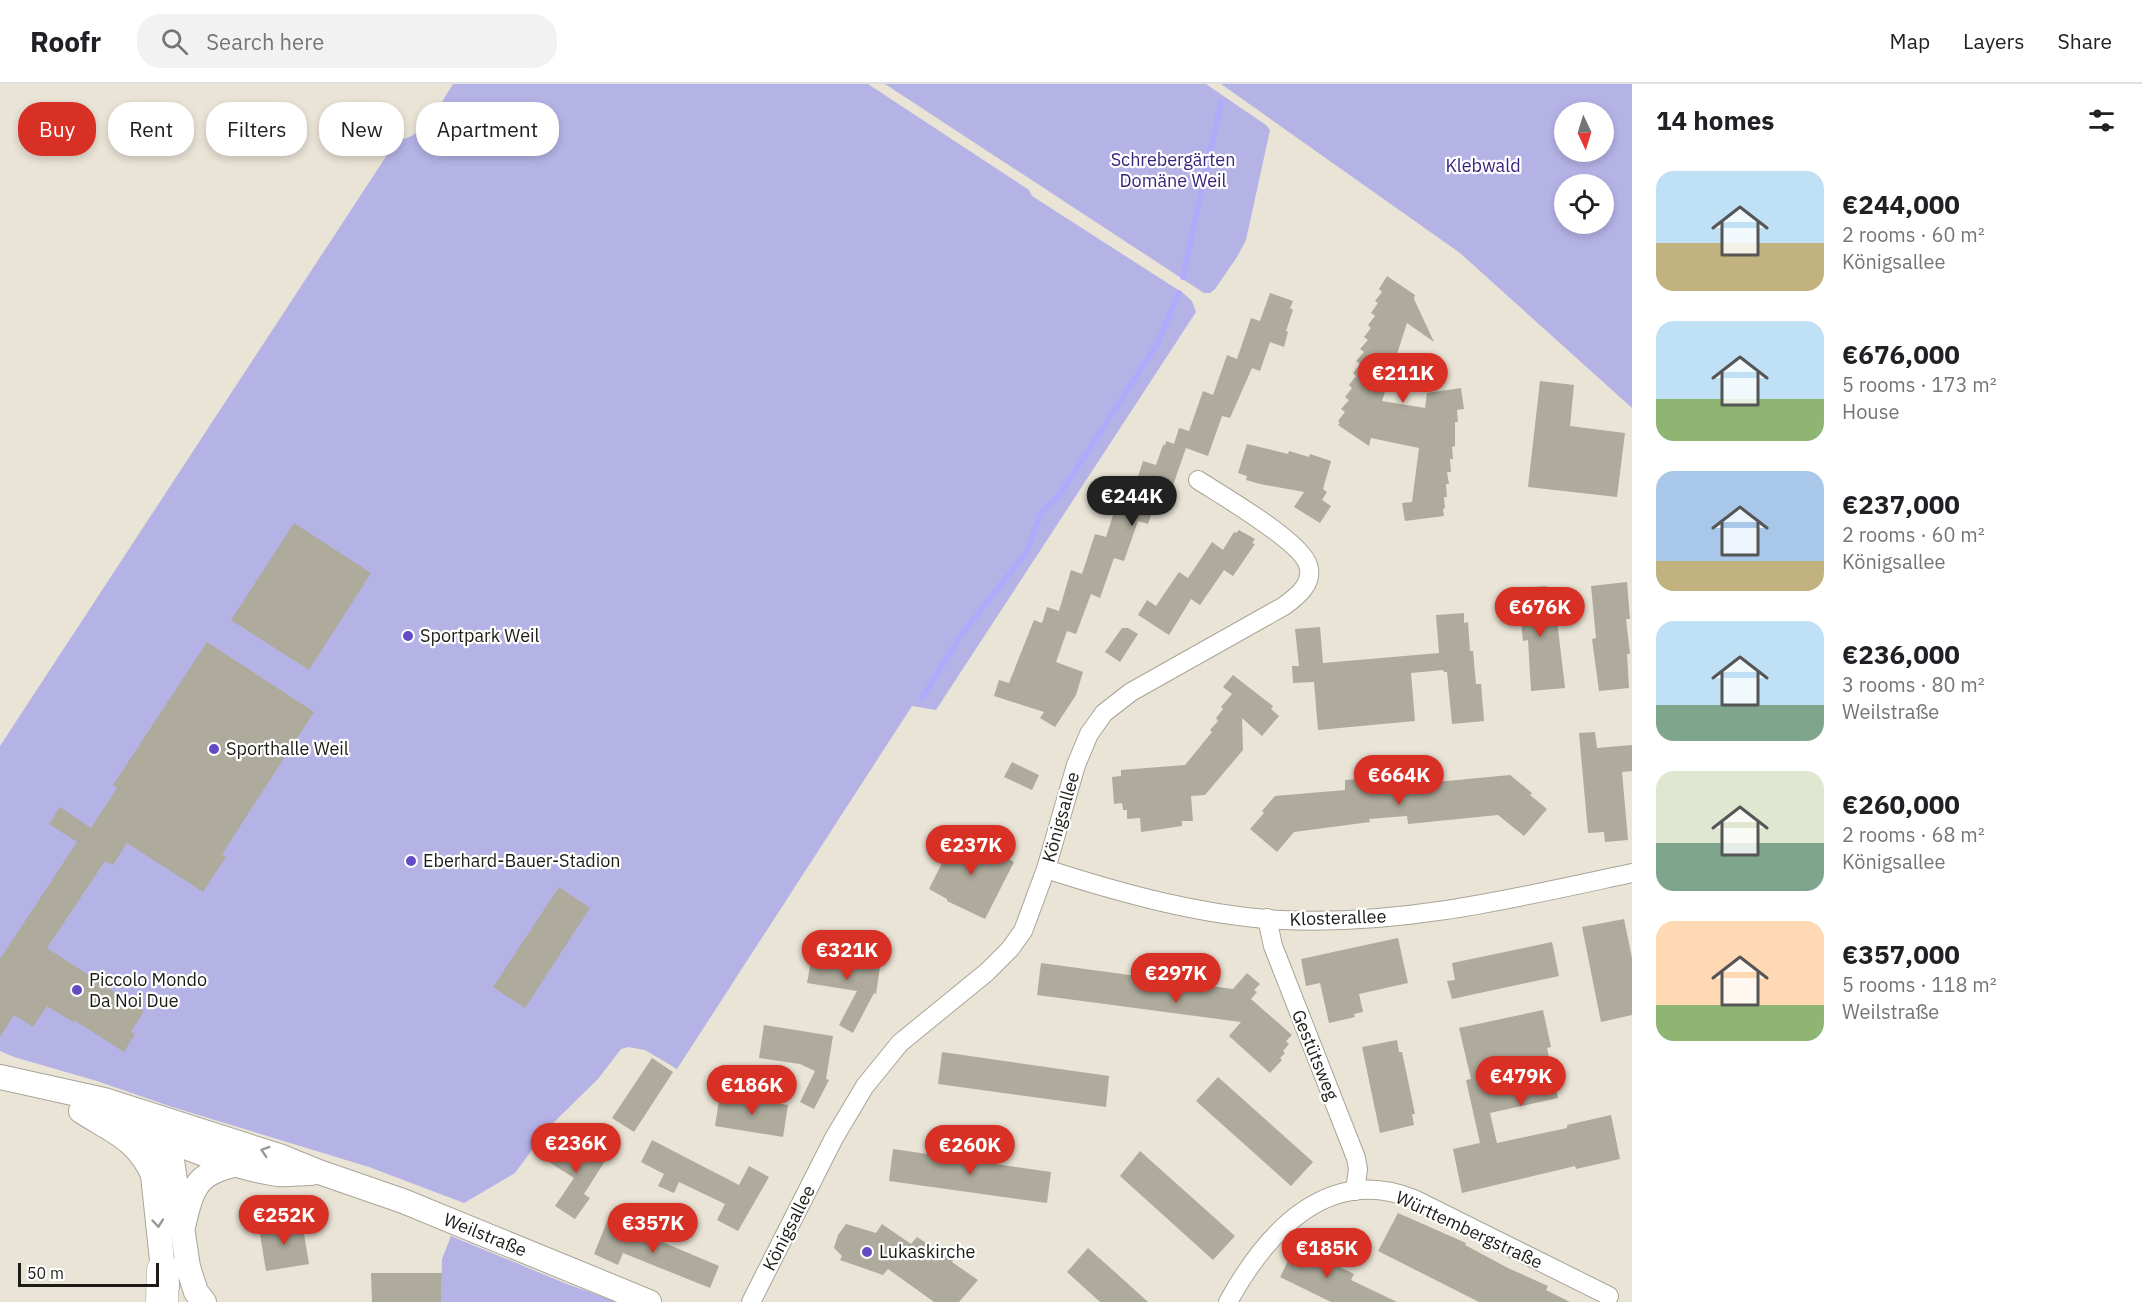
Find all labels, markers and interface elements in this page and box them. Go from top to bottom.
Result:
search box [137,14,557,68]
text: Roofr [30,23,101,60]
icon: search [158,25,191,58]
text: Search here [206,27,324,56]
text: Map [1890,27,1930,55]
text: Layers [1963,27,2025,55]
text: Share [2058,27,2112,55]
chip: Buy [18,102,96,156]
chip: Rent [108,102,194,156]
chip: Filters [206,102,307,156]
chip: New [319,102,404,156]
chip: Apartment [416,102,559,156]
north arrow [1554,102,1614,162]
map controls [1554,102,1614,234]
text: 14 homes [1656,103,1774,137]
icon: filters [2085,104,2118,137]
park label: Schrebergärten Domäne Weil [1111,148,1235,192]
park label: Klebwald [1445,154,1521,177]
button: locate [1554,174,1614,234]
text: €244,000 [1842,187,1960,221]
icon: home [1704,195,1776,267]
text: 2 rooms · 60 m² [1842,221,1985,248]
text: Königsallee [1842,248,1945,275]
text: €676,000 [1842,337,1960,371]
icon: home [1704,345,1776,417]
pin: €211K [1361,353,1445,404]
text: €211K [1372,359,1434,386]
text: 5 rooms · 173 m² [1842,371,1997,398]
text: House [1842,398,1899,425]
pin: €244K [1090,476,1174,527]
text: €244K [1101,482,1163,509]
text: €237,000 [1842,487,1960,521]
icon: home [1704,495,1776,567]
text: 2 rooms · 60 m² [1842,521,1985,548]
text: Königsallee [1842,548,1945,575]
pin: €676K [1498,587,1582,638]
text: €676K [1509,593,1571,620]
place label: Sportpark Weil [420,624,540,647]
marker: Sportpark Weil [401,629,415,643]
text: €236,000 [1842,637,1960,671]
icon: home [1704,645,1776,717]
text: 3 rooms · 80 m² [1842,671,1985,698]
text: Weilstraße [1842,698,1939,725]
place label: Sporthalle Weil [226,737,349,760]
marker: Sporthalle Weil [207,742,221,756]
pin: €664K [1357,755,1441,806]
text: €664K [1368,761,1430,788]
street label: Königsallee [1037,769,1084,865]
text: €260,000 [1842,787,1960,821]
icon: home [1704,795,1776,867]
text: 2 rooms · 68 m² [1842,821,1985,848]
pin: €237K [929,825,1013,876]
text: €237K [940,831,1002,858]
text: Königsallee [1842,848,1945,875]
place label: Eberhard-Bauer-Stadion [423,849,621,872]
marker: Eberhard-Bauer-Stadion [404,854,418,868]
street label: Klosterallee [1289,904,1387,931]
pin: €321K [805,930,889,981]
text: €321K [816,936,878,963]
text: €357,000 [1842,937,1960,971]
icon: home [1704,945,1776,1017]
pin: €297K [1134,953,1218,1004]
text: €297K [1145,959,1207,986]
place label: Piccolo Mondo Da Noi Due [89,968,207,1012]
text: 5 rooms · 118 m² [1842,971,1997,998]
marker: Piccolo Mondo Da Noi Due [70,983,84,997]
text: Weilstraße [1842,998,1939,1025]
street label: Gestütsweg [1287,1006,1344,1104]
pin: €479K [1479,1056,1563,1107]
text: €479K [1490,1062,1552,1089]
pin: €186K [710,1065,794,1116]
text: €186K [721,1071,783,1098]
pin: €236K [534,1123,618,1174]
pin: €260K [928,1125,1012,1176]
text: €236K [545,1129,607,1156]
text: €260K [939,1131,1001,1158]
one-way arrow [260,1146,271,1159]
street label: Königsallee [757,1181,820,1274]
street label: Württembergstraße [1392,1185,1546,1274]
pin: €252K [242,1195,326,1246]
text: €252K [253,1201,315,1228]
pin: €357K [611,1203,695,1254]
street label: Weilstraße [440,1207,530,1262]
text: €357K [622,1209,684,1236]
one-way arrow [151,1218,164,1227]
pin: €185K [1285,1228,1369,1279]
text: €185K [1296,1234,1358,1261]
place label: Lukaskirche [879,1240,976,1263]
marker: Lukaskirche [860,1245,874,1259]
scale bar [18,1260,159,1288]
text: 50 m [27,1263,64,1283]

